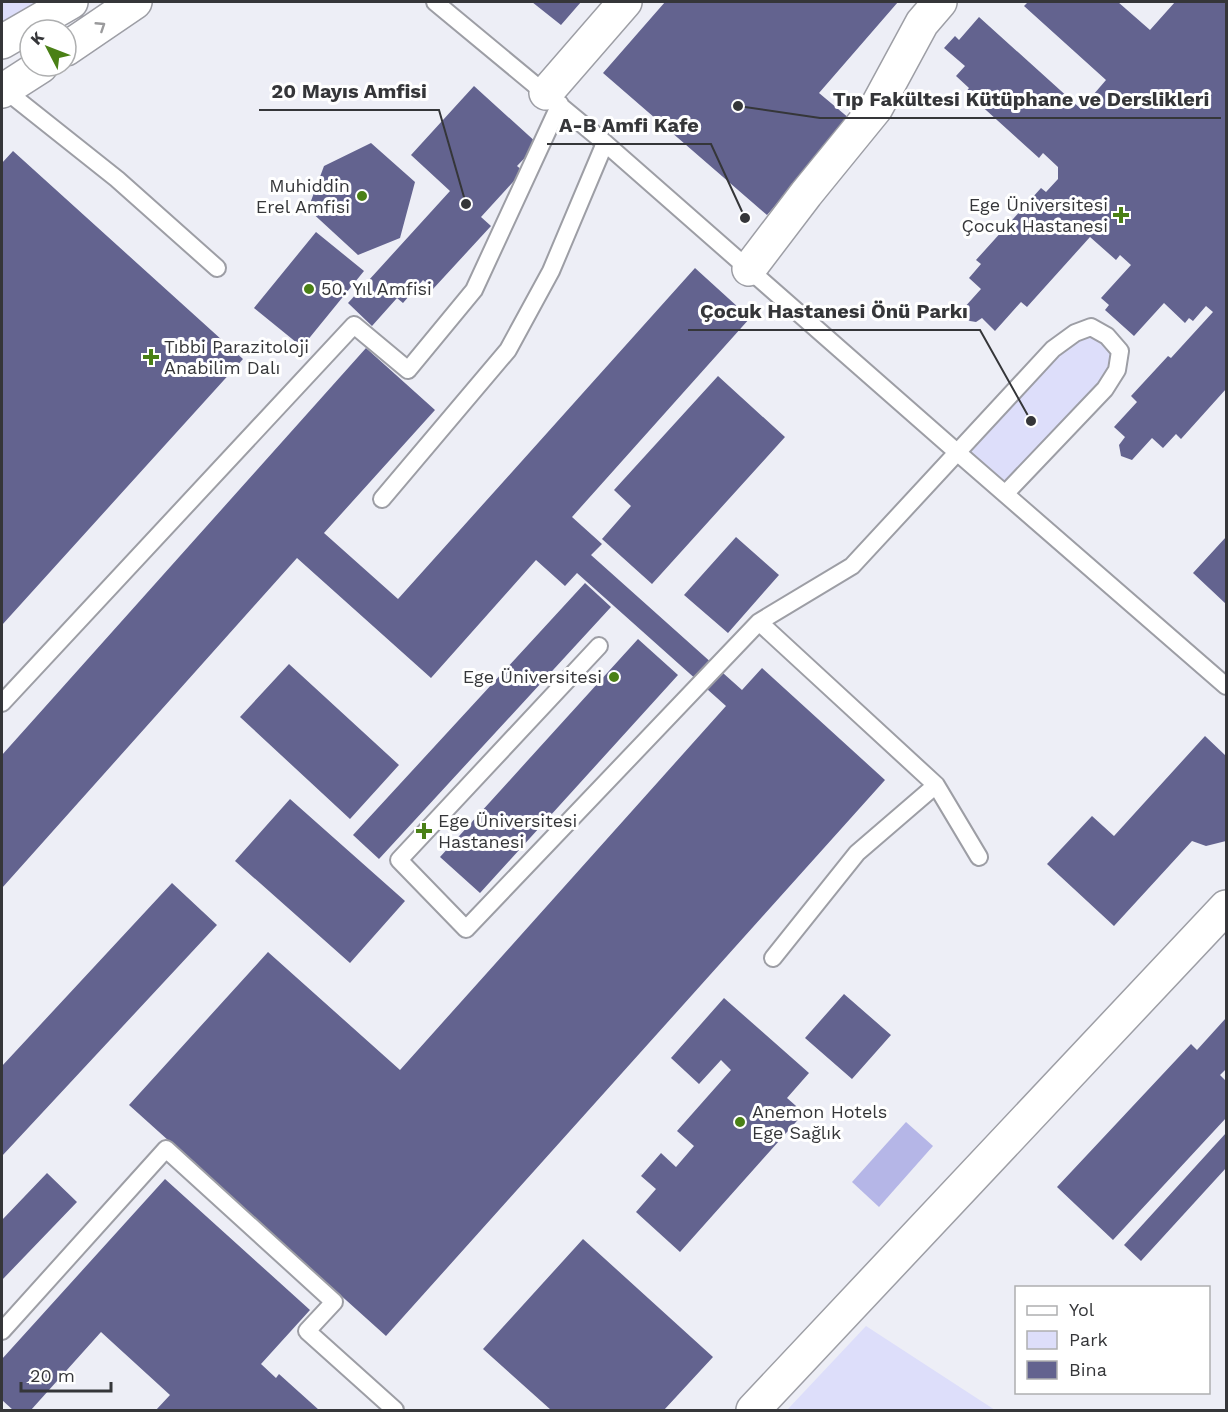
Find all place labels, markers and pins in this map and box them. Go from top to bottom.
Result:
callout: 20 Mayıs Amfisi [259,72,439,110]
callout: Tıp Fakültesi Kütüphane ve Derslikleri [820,80,1221,118]
callout: A-B Amfi Kafe [547,106,711,144]
place label: Muhiddin Erel Amfisi [256,175,350,217]
marker: Muhiddin Erel Amfisi [355,189,369,203]
place label: Ege Üniversitesi Çocuk Hastanesi [961,194,1108,236]
marker: Ege Üniversitesi Çocuk Hastanesi [1112,206,1130,224]
place label: 50. Yıl Amfisi [321,278,432,299]
marker: 50. Yıl Amfisi [302,282,316,296]
callout: Çocuk Hastanesi Önü Parkı [688,292,980,330]
place label: Tıbbi Parazitoloji Anabilim Dalı [164,336,309,378]
marker: Tıbbi Parazitoloji Anabilim Dalı [142,348,160,366]
place label: Ege Üniversitesi [463,666,602,687]
marker: Ege Üniversitesi [607,670,621,684]
place label: Ege Üniversitesi Hastanesi [438,810,577,852]
marker: Ege Üniversitesi Hastanesi [415,822,433,840]
place label: Anemon Hotels Ege Sağlık [752,1101,887,1143]
marker: Anemon Hotels Ege Sağlık [733,1115,747,1129]

